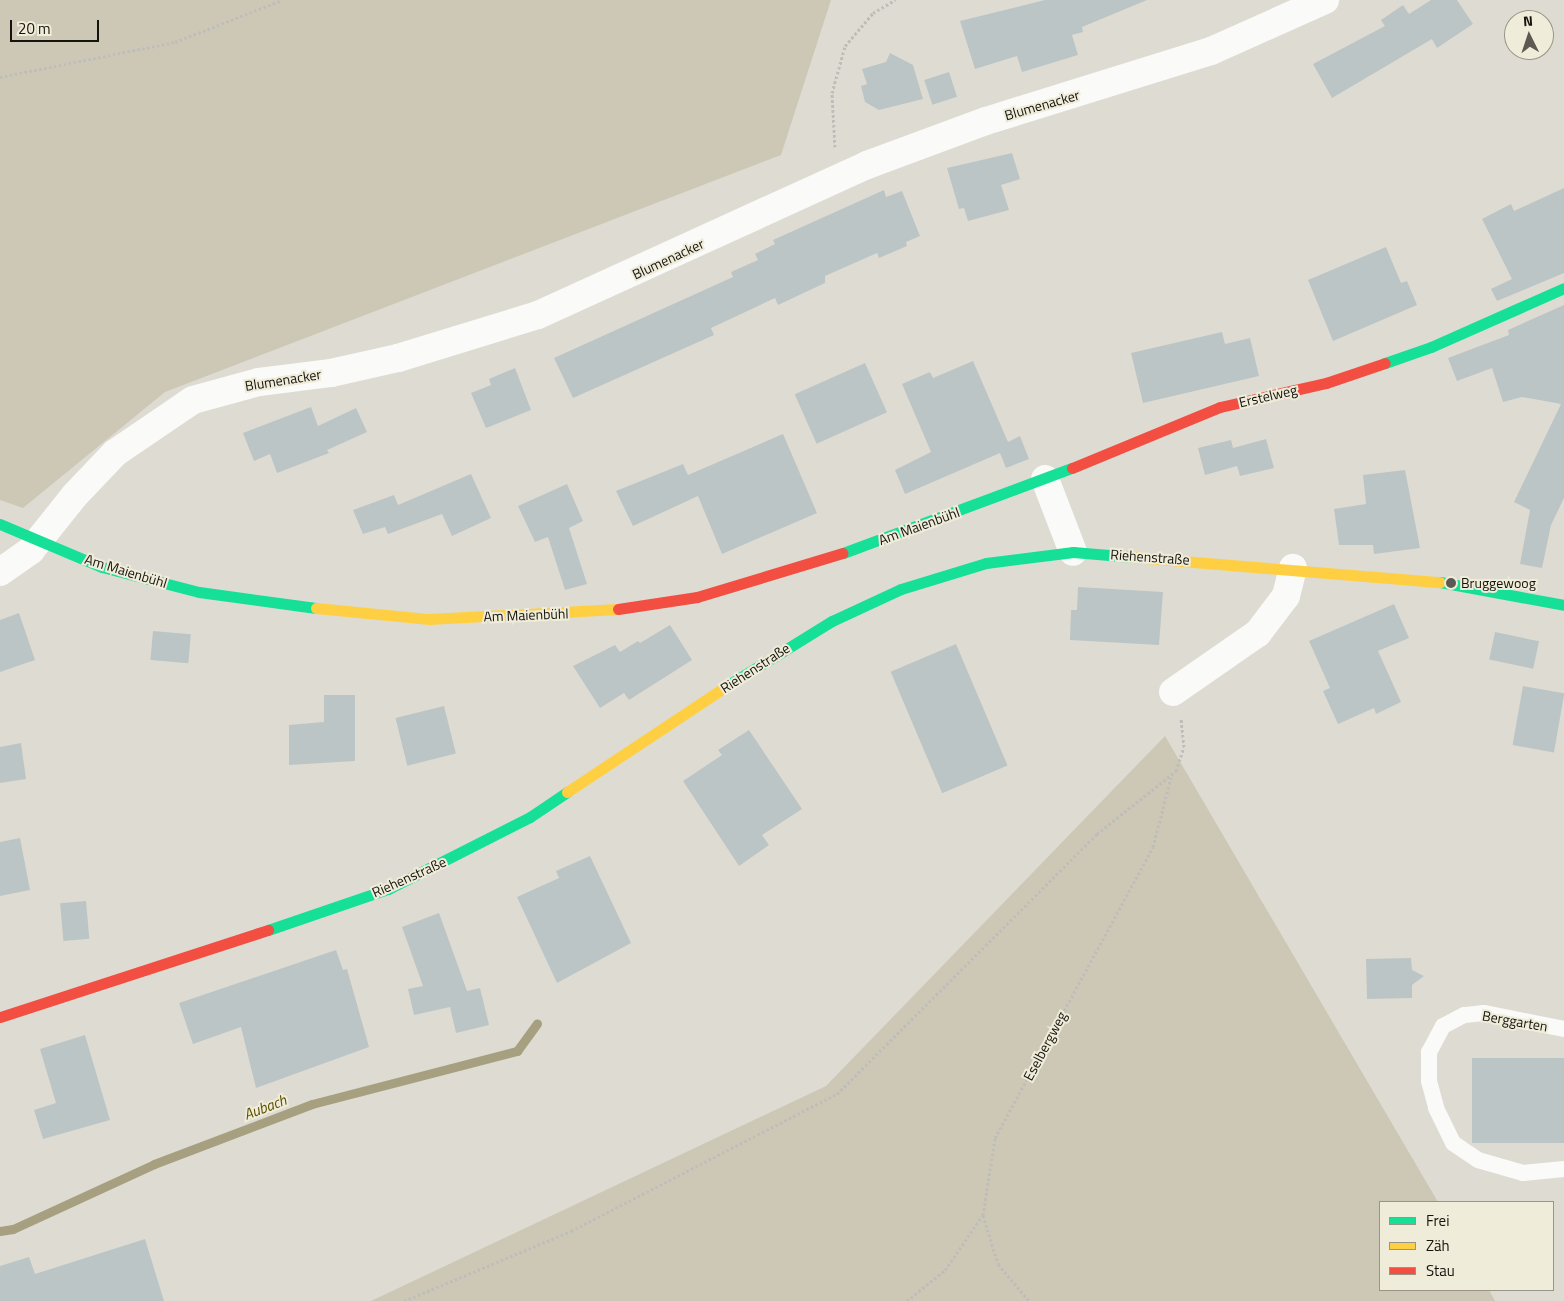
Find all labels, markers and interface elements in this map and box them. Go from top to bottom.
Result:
scale bar [12,10,101,42]
north arrow [1504,10,1554,60]
text: N [1522,10,1534,31]
text: 20 m [18,17,51,40]
street label: Blumenacker [1003,86,1081,124]
street label: Blumenacker [629,235,707,283]
street label: Blumenacker [244,366,322,394]
street label: Erstelweg [1237,381,1299,411]
street label: Am Maienbühl [876,504,962,548]
street label: Riehenstraße [1110,546,1190,568]
street label: Am Maienbühl [83,551,169,591]
place label: Bruggewoog [1461,575,1536,591]
marker: Bruggewoog [1445,577,1457,589]
street label: Am Maienbühl [483,605,569,625]
street label: Riehenstraße [717,639,793,697]
street label: Riehenstraße [369,853,449,901]
street label: Berggarten [1481,1007,1549,1035]
street label: Eselbergweg [1020,1009,1070,1083]
water label: Aubach [241,1091,289,1123]
legend [1379,1201,1554,1291]
text: Frei [1426,1209,1449,1232]
text: Zäh [1426,1234,1450,1257]
text: Stau [1426,1259,1455,1282]

